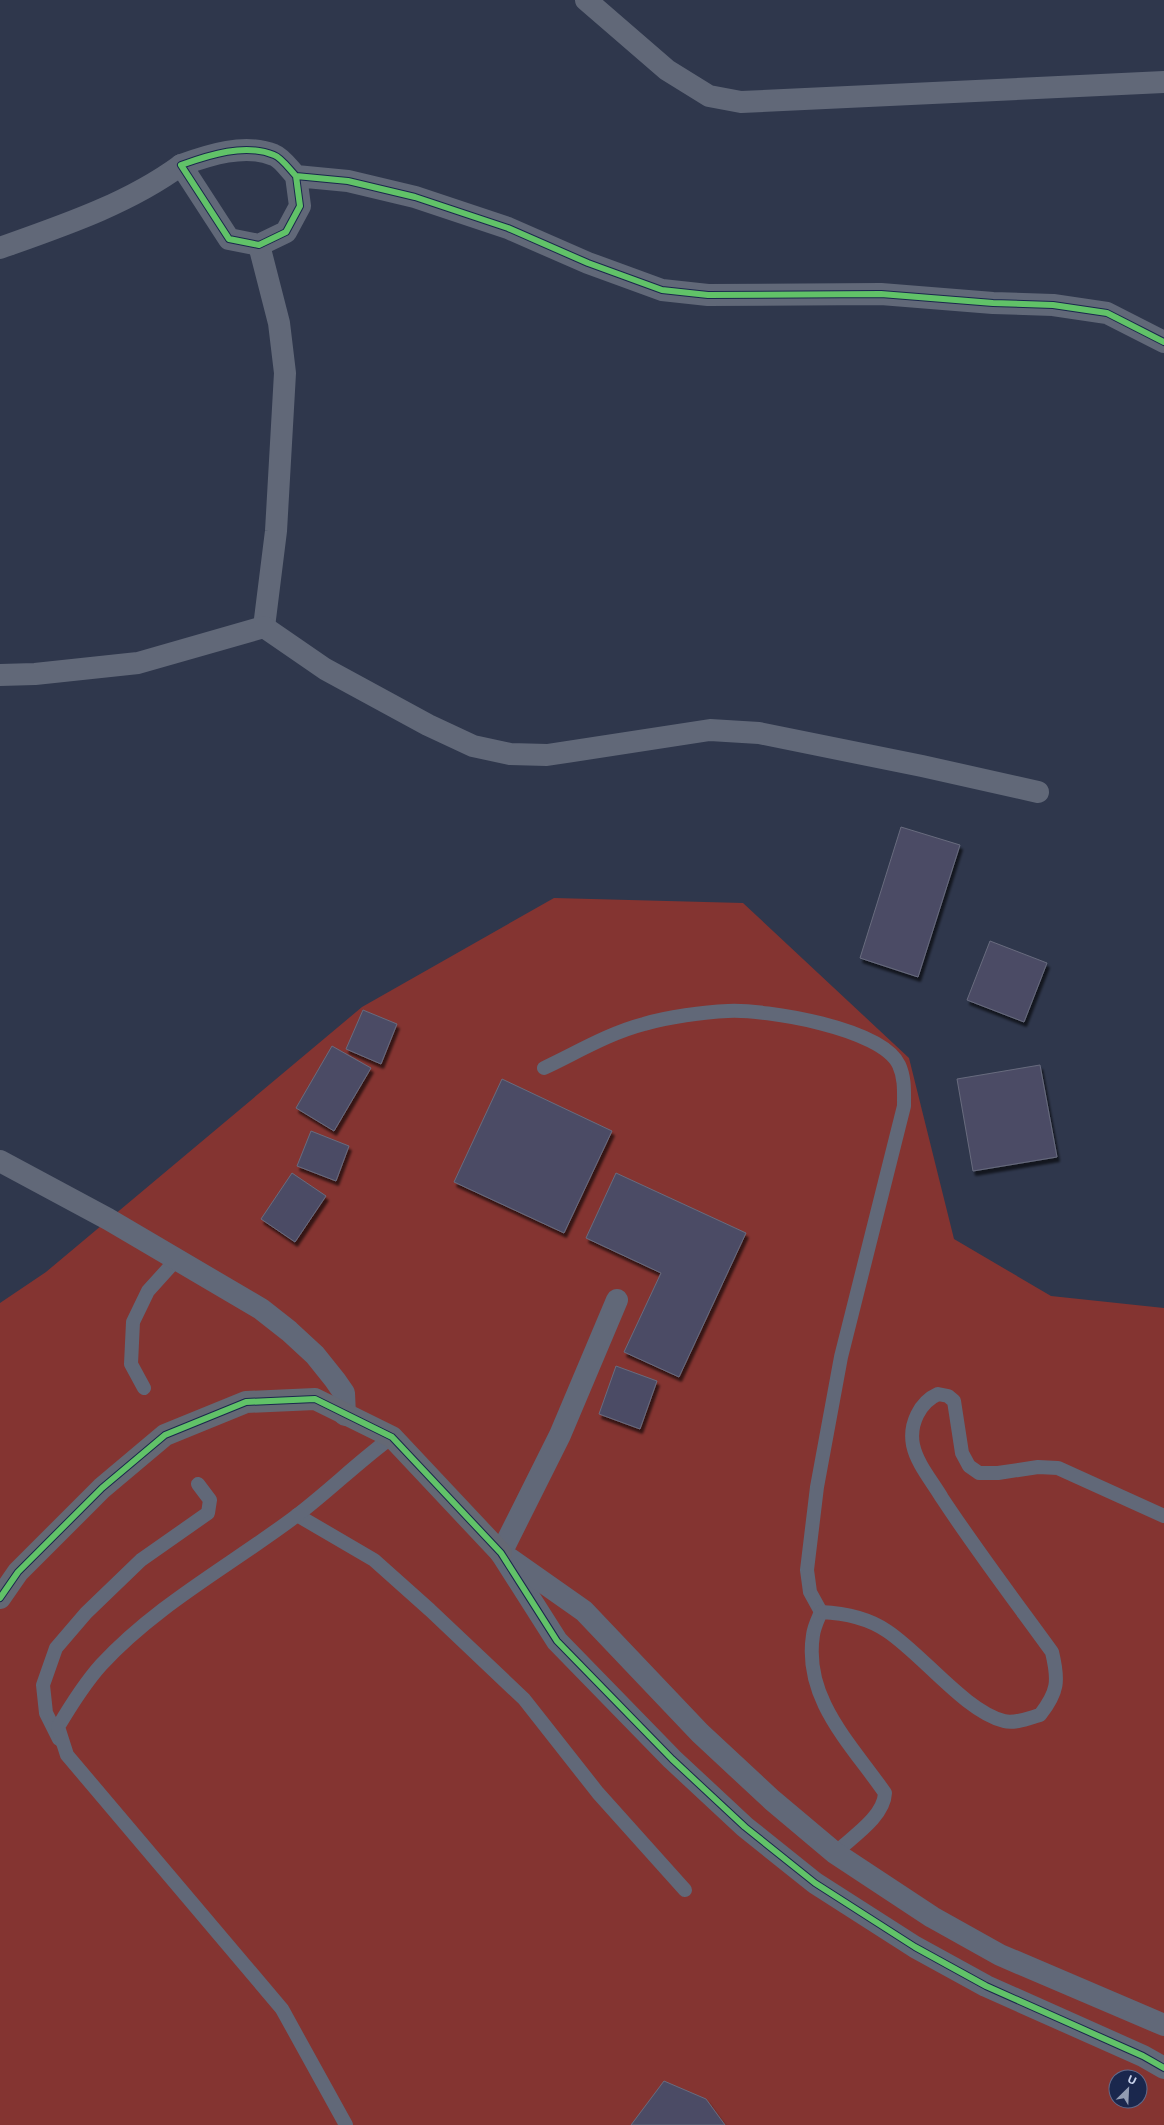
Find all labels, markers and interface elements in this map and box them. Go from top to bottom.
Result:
north arrow [1108,2069,1148,2109]
text: U [1125,2072,1139,2088]

